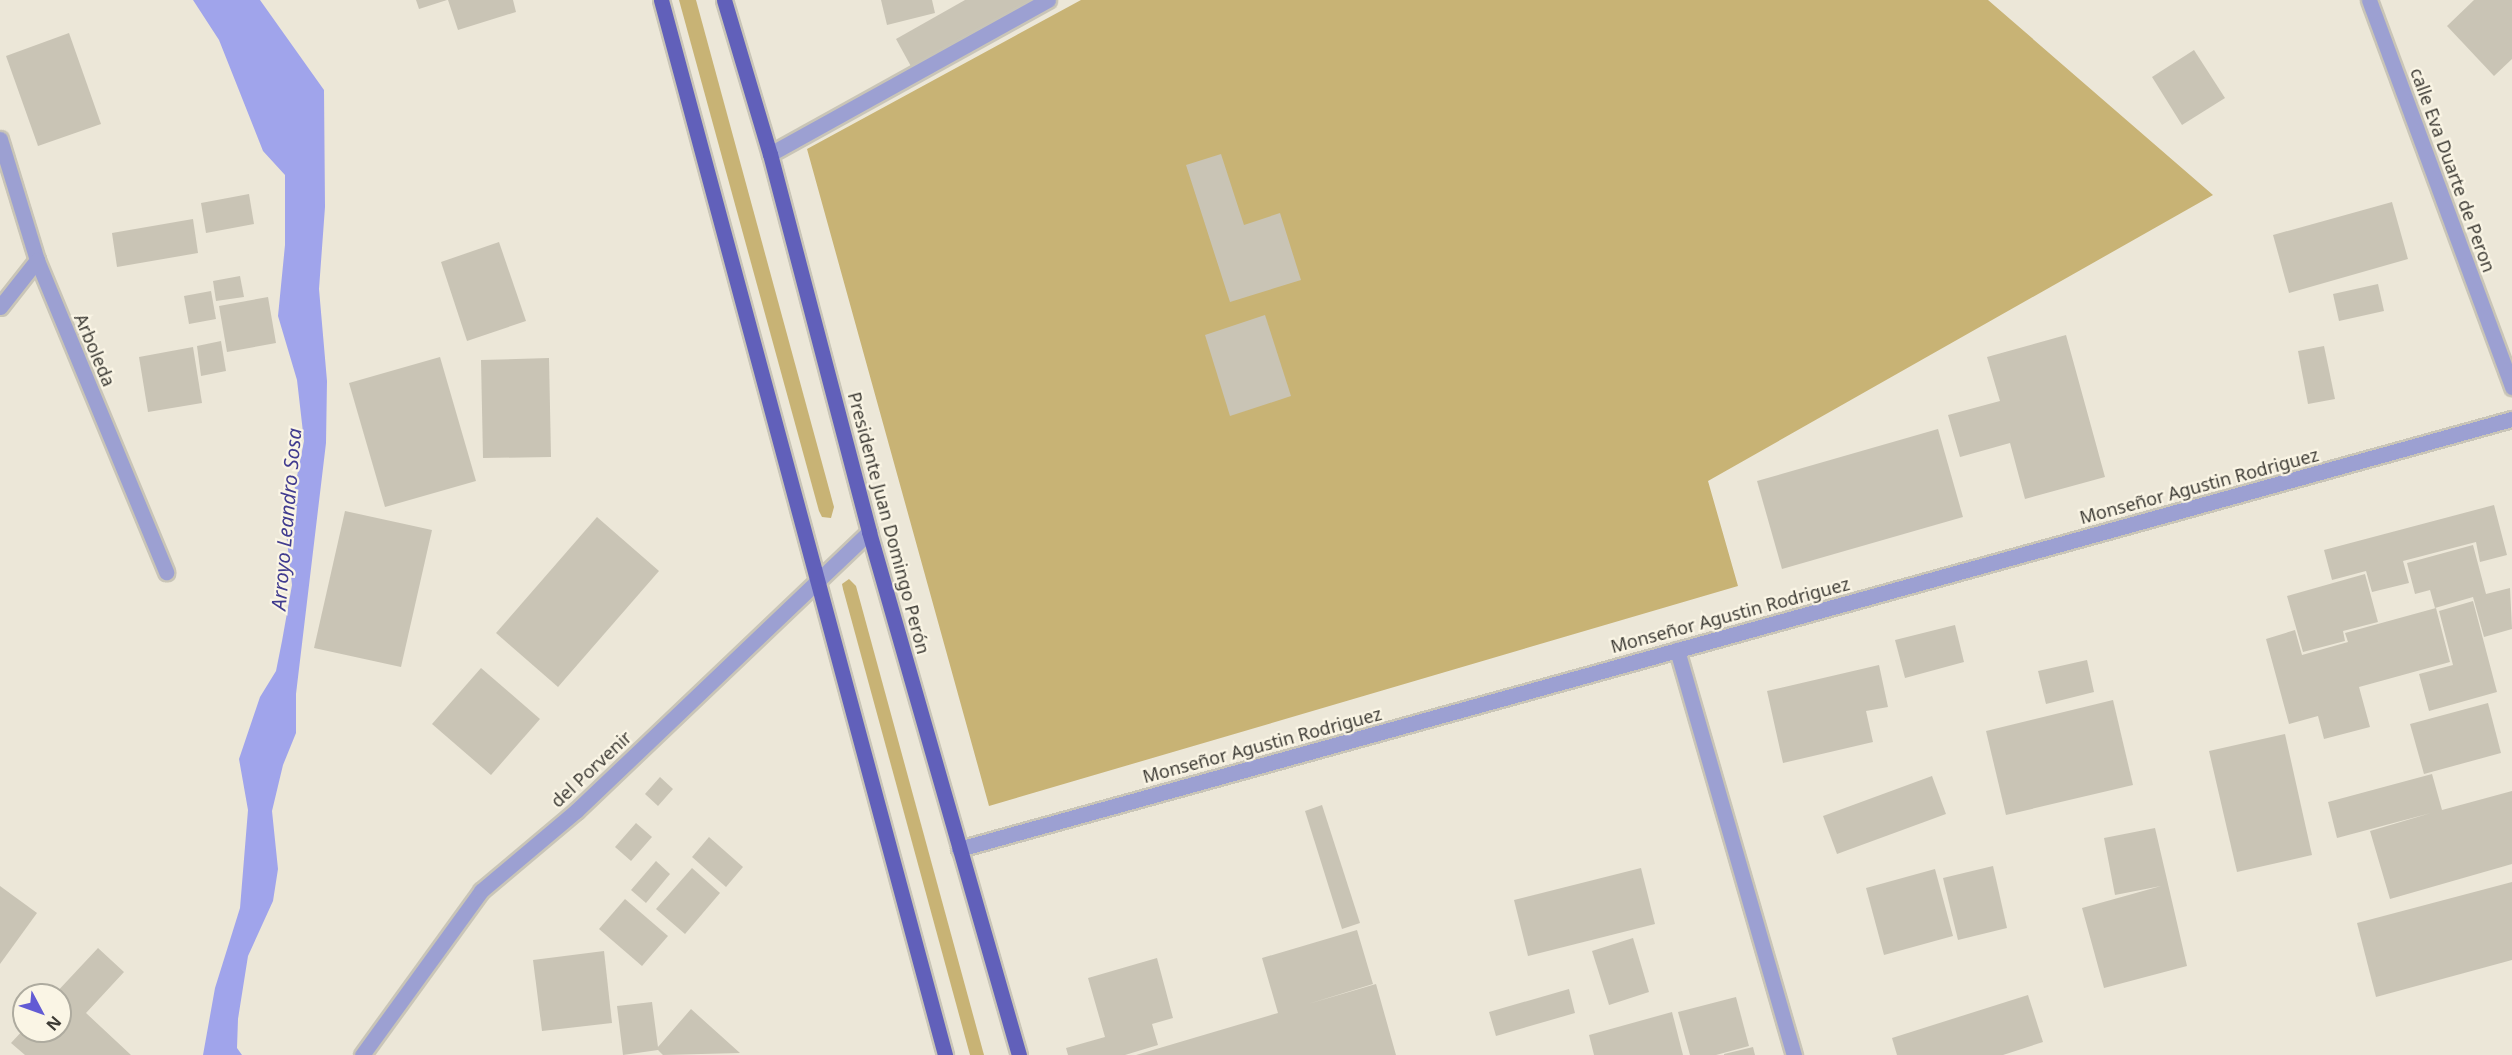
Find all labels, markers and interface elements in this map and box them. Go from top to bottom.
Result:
street label: calle Eva Duarte de Peron [2406,65,2500,275]
street label: Arboleda [70,310,120,390]
street label: Presidente Juan Domingo Perón [844,390,934,656]
water label: Arroyo Leandro Sosa [266,427,306,611]
street label: Monseñor Agustin Rodriguez [2077,444,2321,528]
street label: Monseñor Agustin Rodriguez [1608,573,1852,657]
street label: Monseñor Agustin Rodriguez [1140,703,1384,787]
street label: del Porvenir [546,726,636,812]
north arrow [12,983,72,1043]
text: N [42,1011,67,1036]

